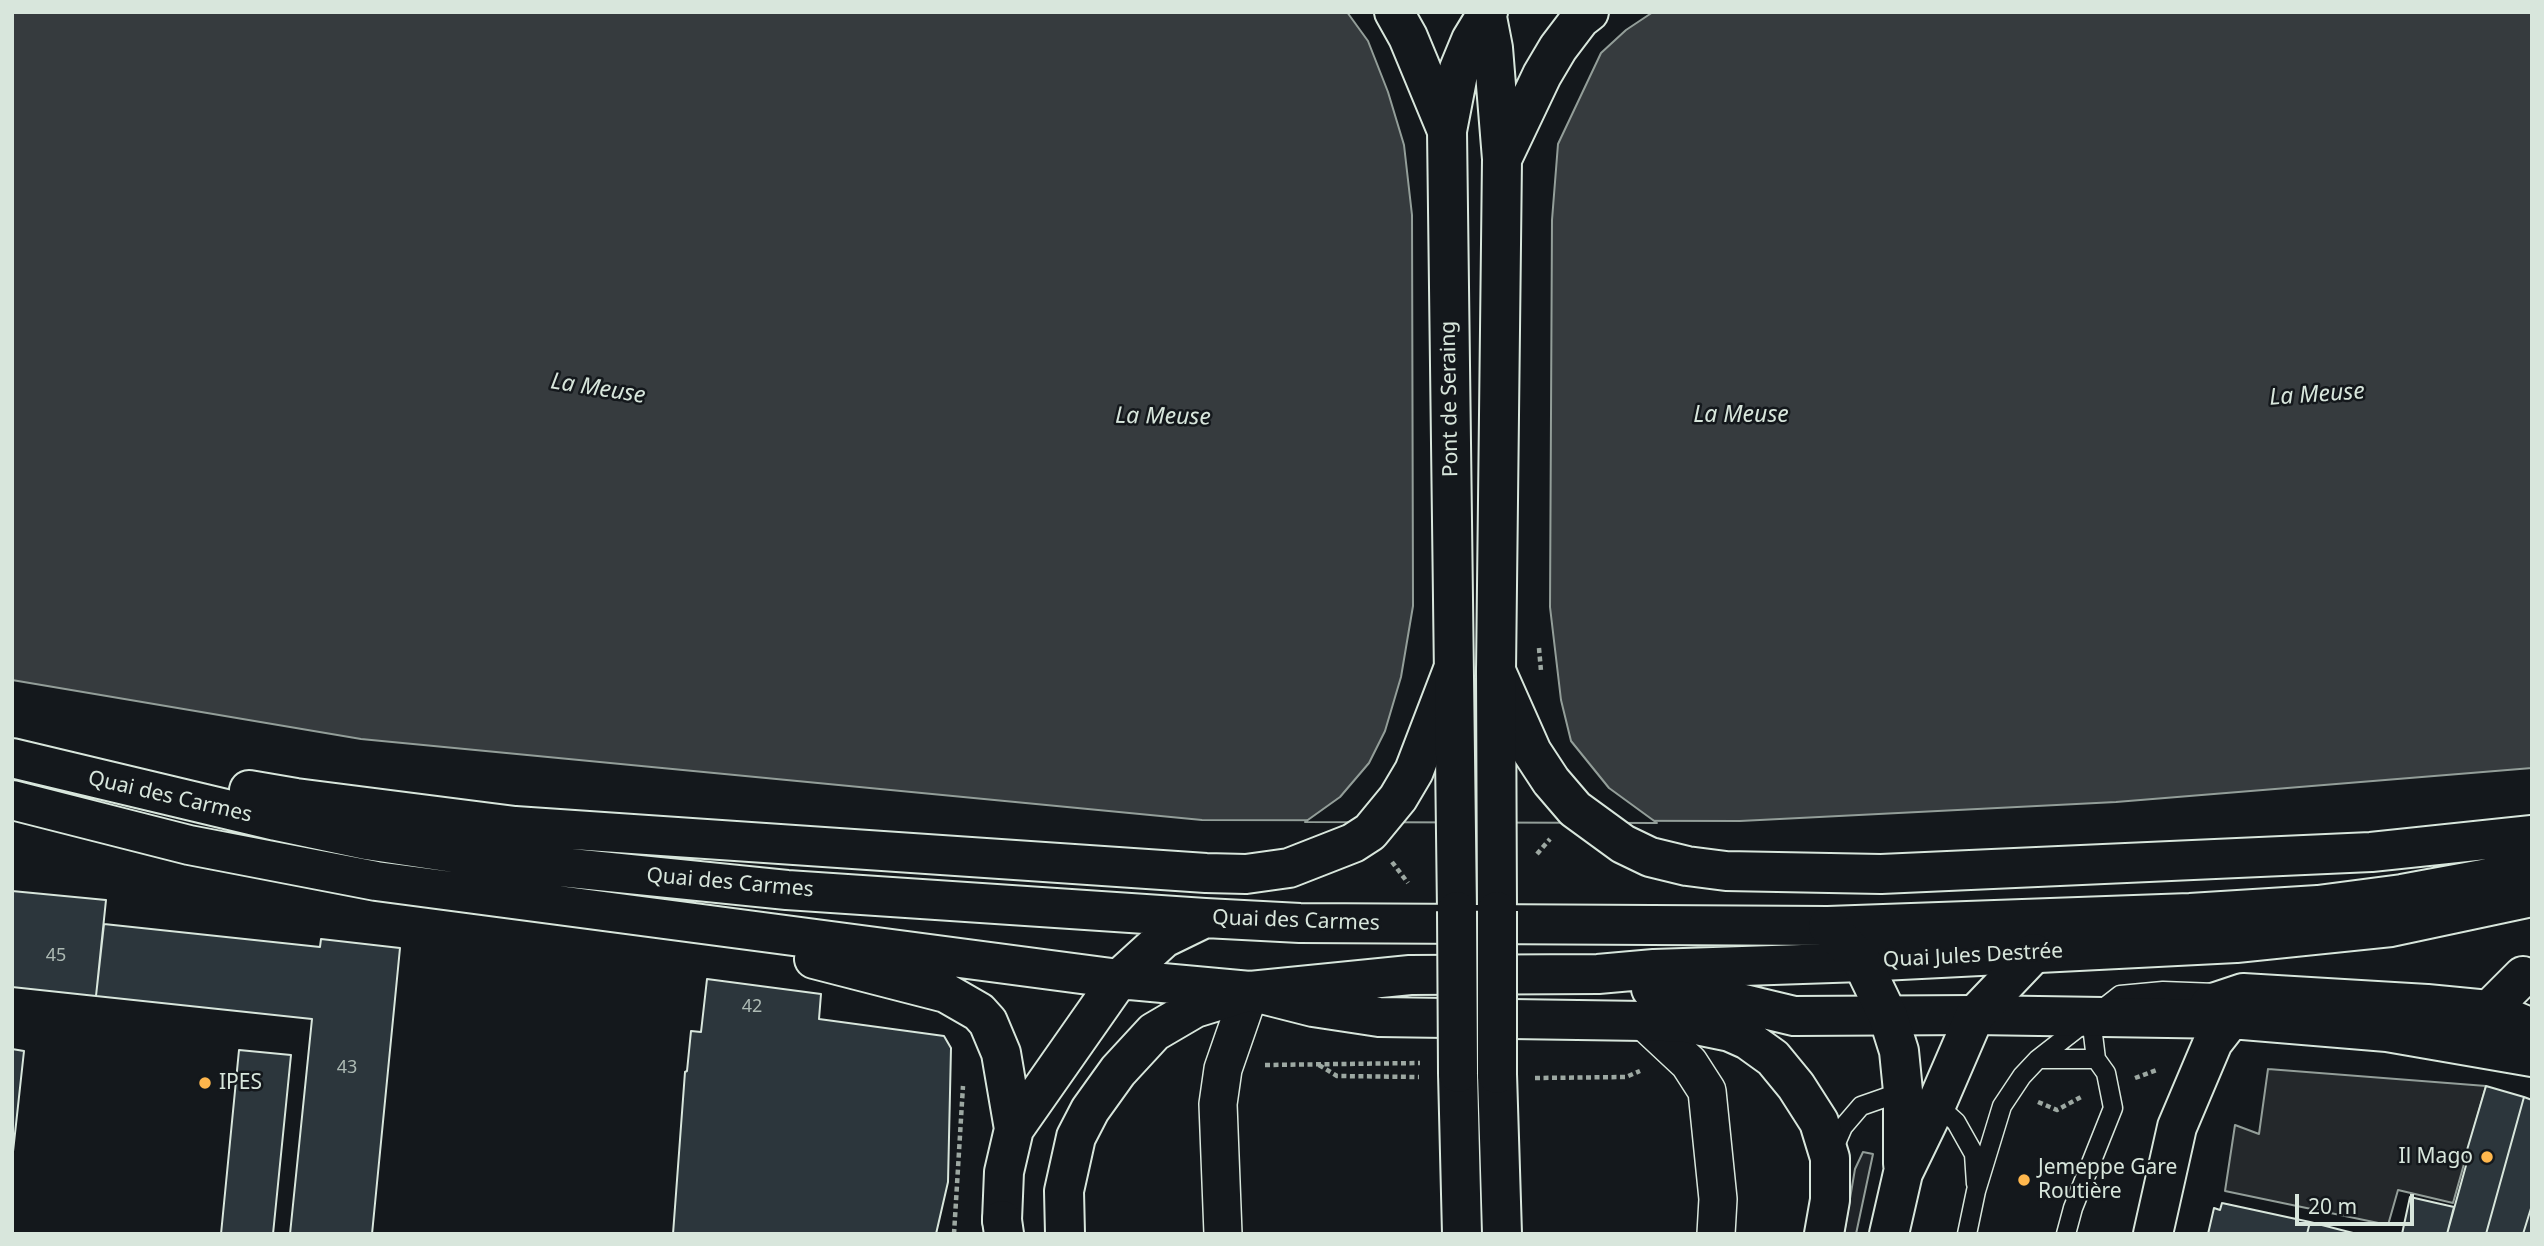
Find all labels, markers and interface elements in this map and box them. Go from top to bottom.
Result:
street label: Pont de Seraing [1436,321,1464,477]
water label: La Meuse [549,368,647,410]
water label: La Meuse [2268,378,2366,412]
water label: La Meuse [1693,401,1789,429]
water label: La Meuse [1115,402,1211,432]
street label: Quai des Carmes [86,766,254,828]
street label: Quai des Carmes [645,863,815,903]
street label: Quai des Carmes [1212,905,1380,937]
street label: Quai Jules Destrée [1882,939,2064,973]
house number: 45 [46,945,66,967]
house number: 42 [742,996,762,1018]
house number: 43 [337,1057,357,1079]
place label: IPES [219,1070,262,1096]
marker: IPES [197,1075,213,1091]
place label: Il Mago [2399,1144,2473,1170]
marker: Il Mago [2479,1149,2495,1165]
place label: Jemeppe Gare Routière [2038,1155,2177,1205]
marker: Jemeppe Gare Routière [2016,1172,2032,1188]
scale bar [2299,1180,2418,1224]
text: 20 m [2308,1192,2357,1220]

